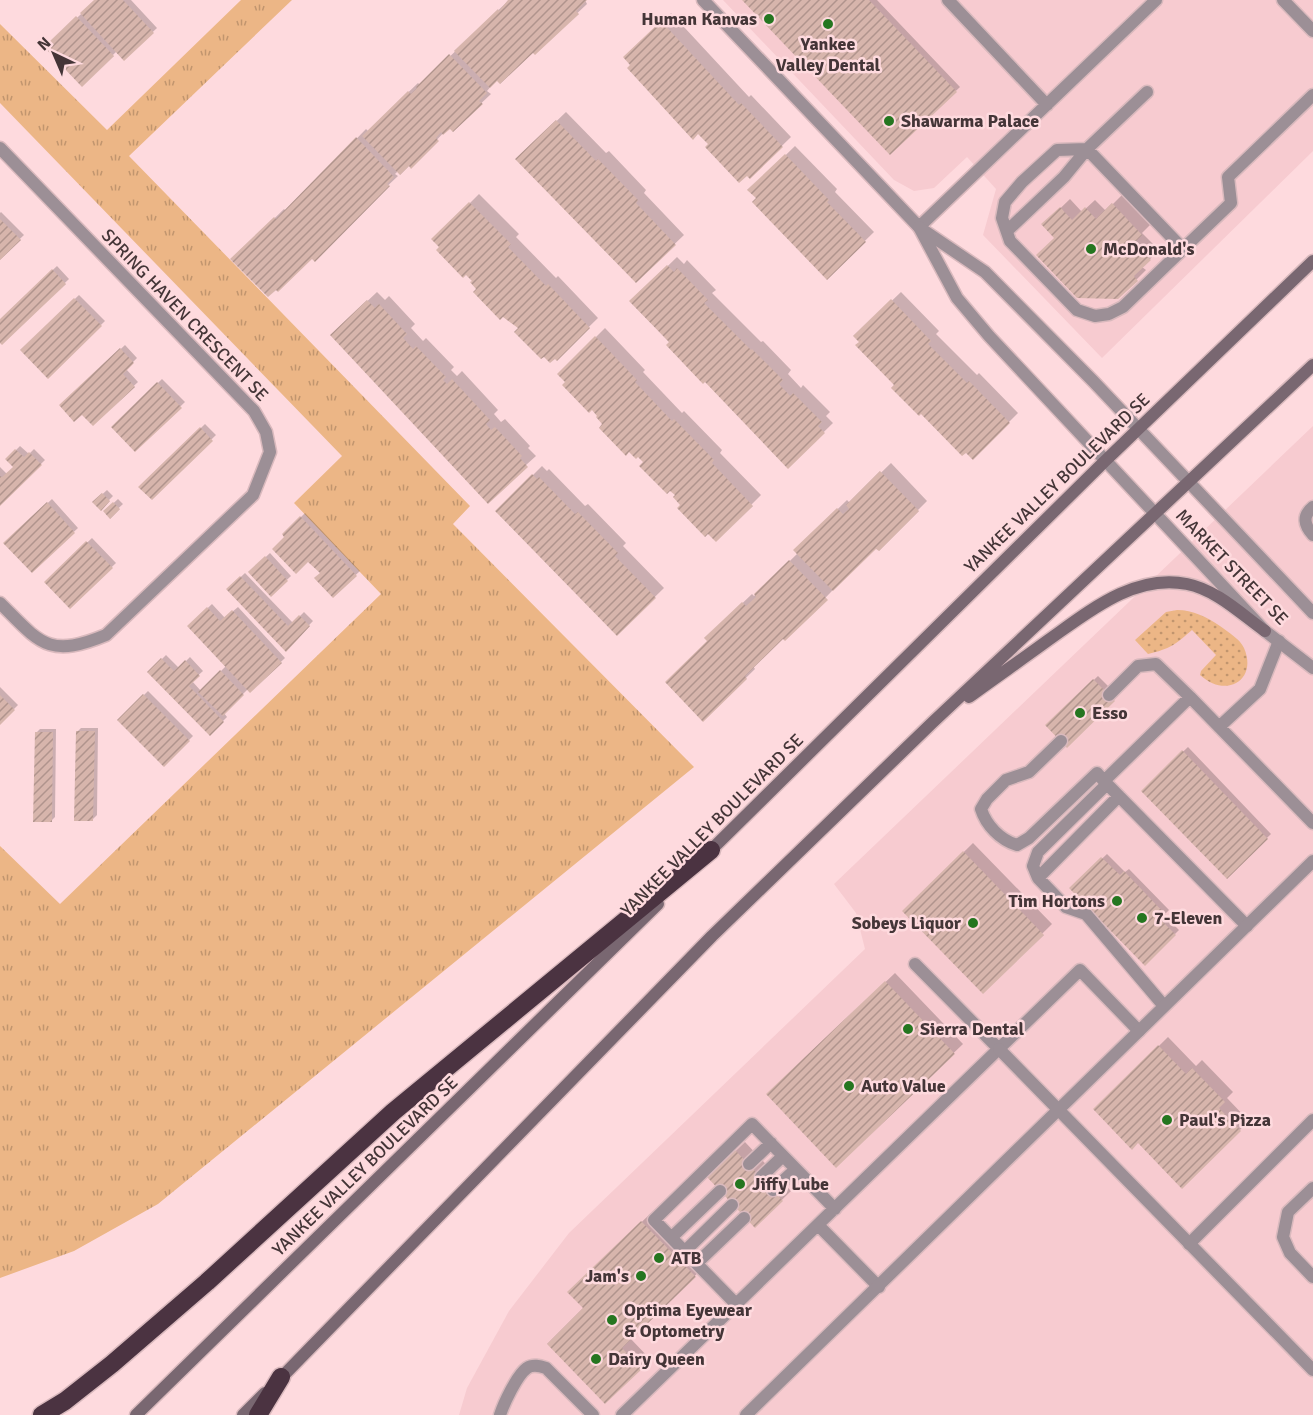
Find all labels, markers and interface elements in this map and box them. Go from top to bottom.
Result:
place label: Human Kanvas [641,8,757,30]
marker: Human Kanvas [762,12,776,26]
marker: Yankee Valley Dental [821,17,835,31]
north arrow [24,24,84,84]
text: N [33,33,55,55]
place label: Yankee Valley Dental [776,33,881,76]
place label: Shawarma Palace [901,110,1039,132]
marker: Shawarma Palace [882,114,896,128]
street label: SPRING HAVEN CRESCENT SE [97,224,273,406]
place label: McDonald's [1103,238,1194,260]
marker: McDonald's [1084,242,1098,256]
street label: YANKEE VALLEY BOULEVARD SE [960,388,1154,578]
street label: MARKET STREET SE [1171,504,1293,630]
place label: Esso [1092,702,1128,724]
marker: Esso [1073,706,1087,720]
street label: YANKEE VALLEY BOULEVARD SE [616,729,808,921]
place label: Tim Hortons [1009,890,1105,912]
marker: Tim Hortons [1110,894,1124,908]
place label: 7-Eleven [1154,907,1222,929]
marker: 7-Eleven [1135,911,1149,925]
place label: Sobeys Liquor [852,912,962,934]
marker: Sobeys Liquor [966,916,980,930]
place label: Sierra Dental [920,1018,1024,1040]
marker: Sierra Dental [901,1022,915,1036]
street label: YANKEE VALLEY BOULEVARD SE [268,1071,462,1261]
place label: Auto Value [861,1075,946,1097]
marker: Auto Value [842,1079,856,1093]
place label: Paul's Pizza [1179,1109,1271,1131]
marker: Paul's Pizza [1160,1113,1174,1127]
place label: Jiffy Lube [752,1173,829,1195]
marker: Jiffy Lube [733,1177,747,1191]
place label: ATB [671,1247,702,1269]
marker: ATB [652,1251,666,1265]
place label: Jam's [585,1265,629,1287]
marker: Jam's [634,1269,648,1283]
place label: Optima Eyewear & Optometry [624,1299,753,1342]
marker: Optima Eyewear & Optometry [605,1313,619,1327]
place label: Dairy Queen [608,1348,705,1370]
marker: Dairy Queen [589,1352,603,1366]

